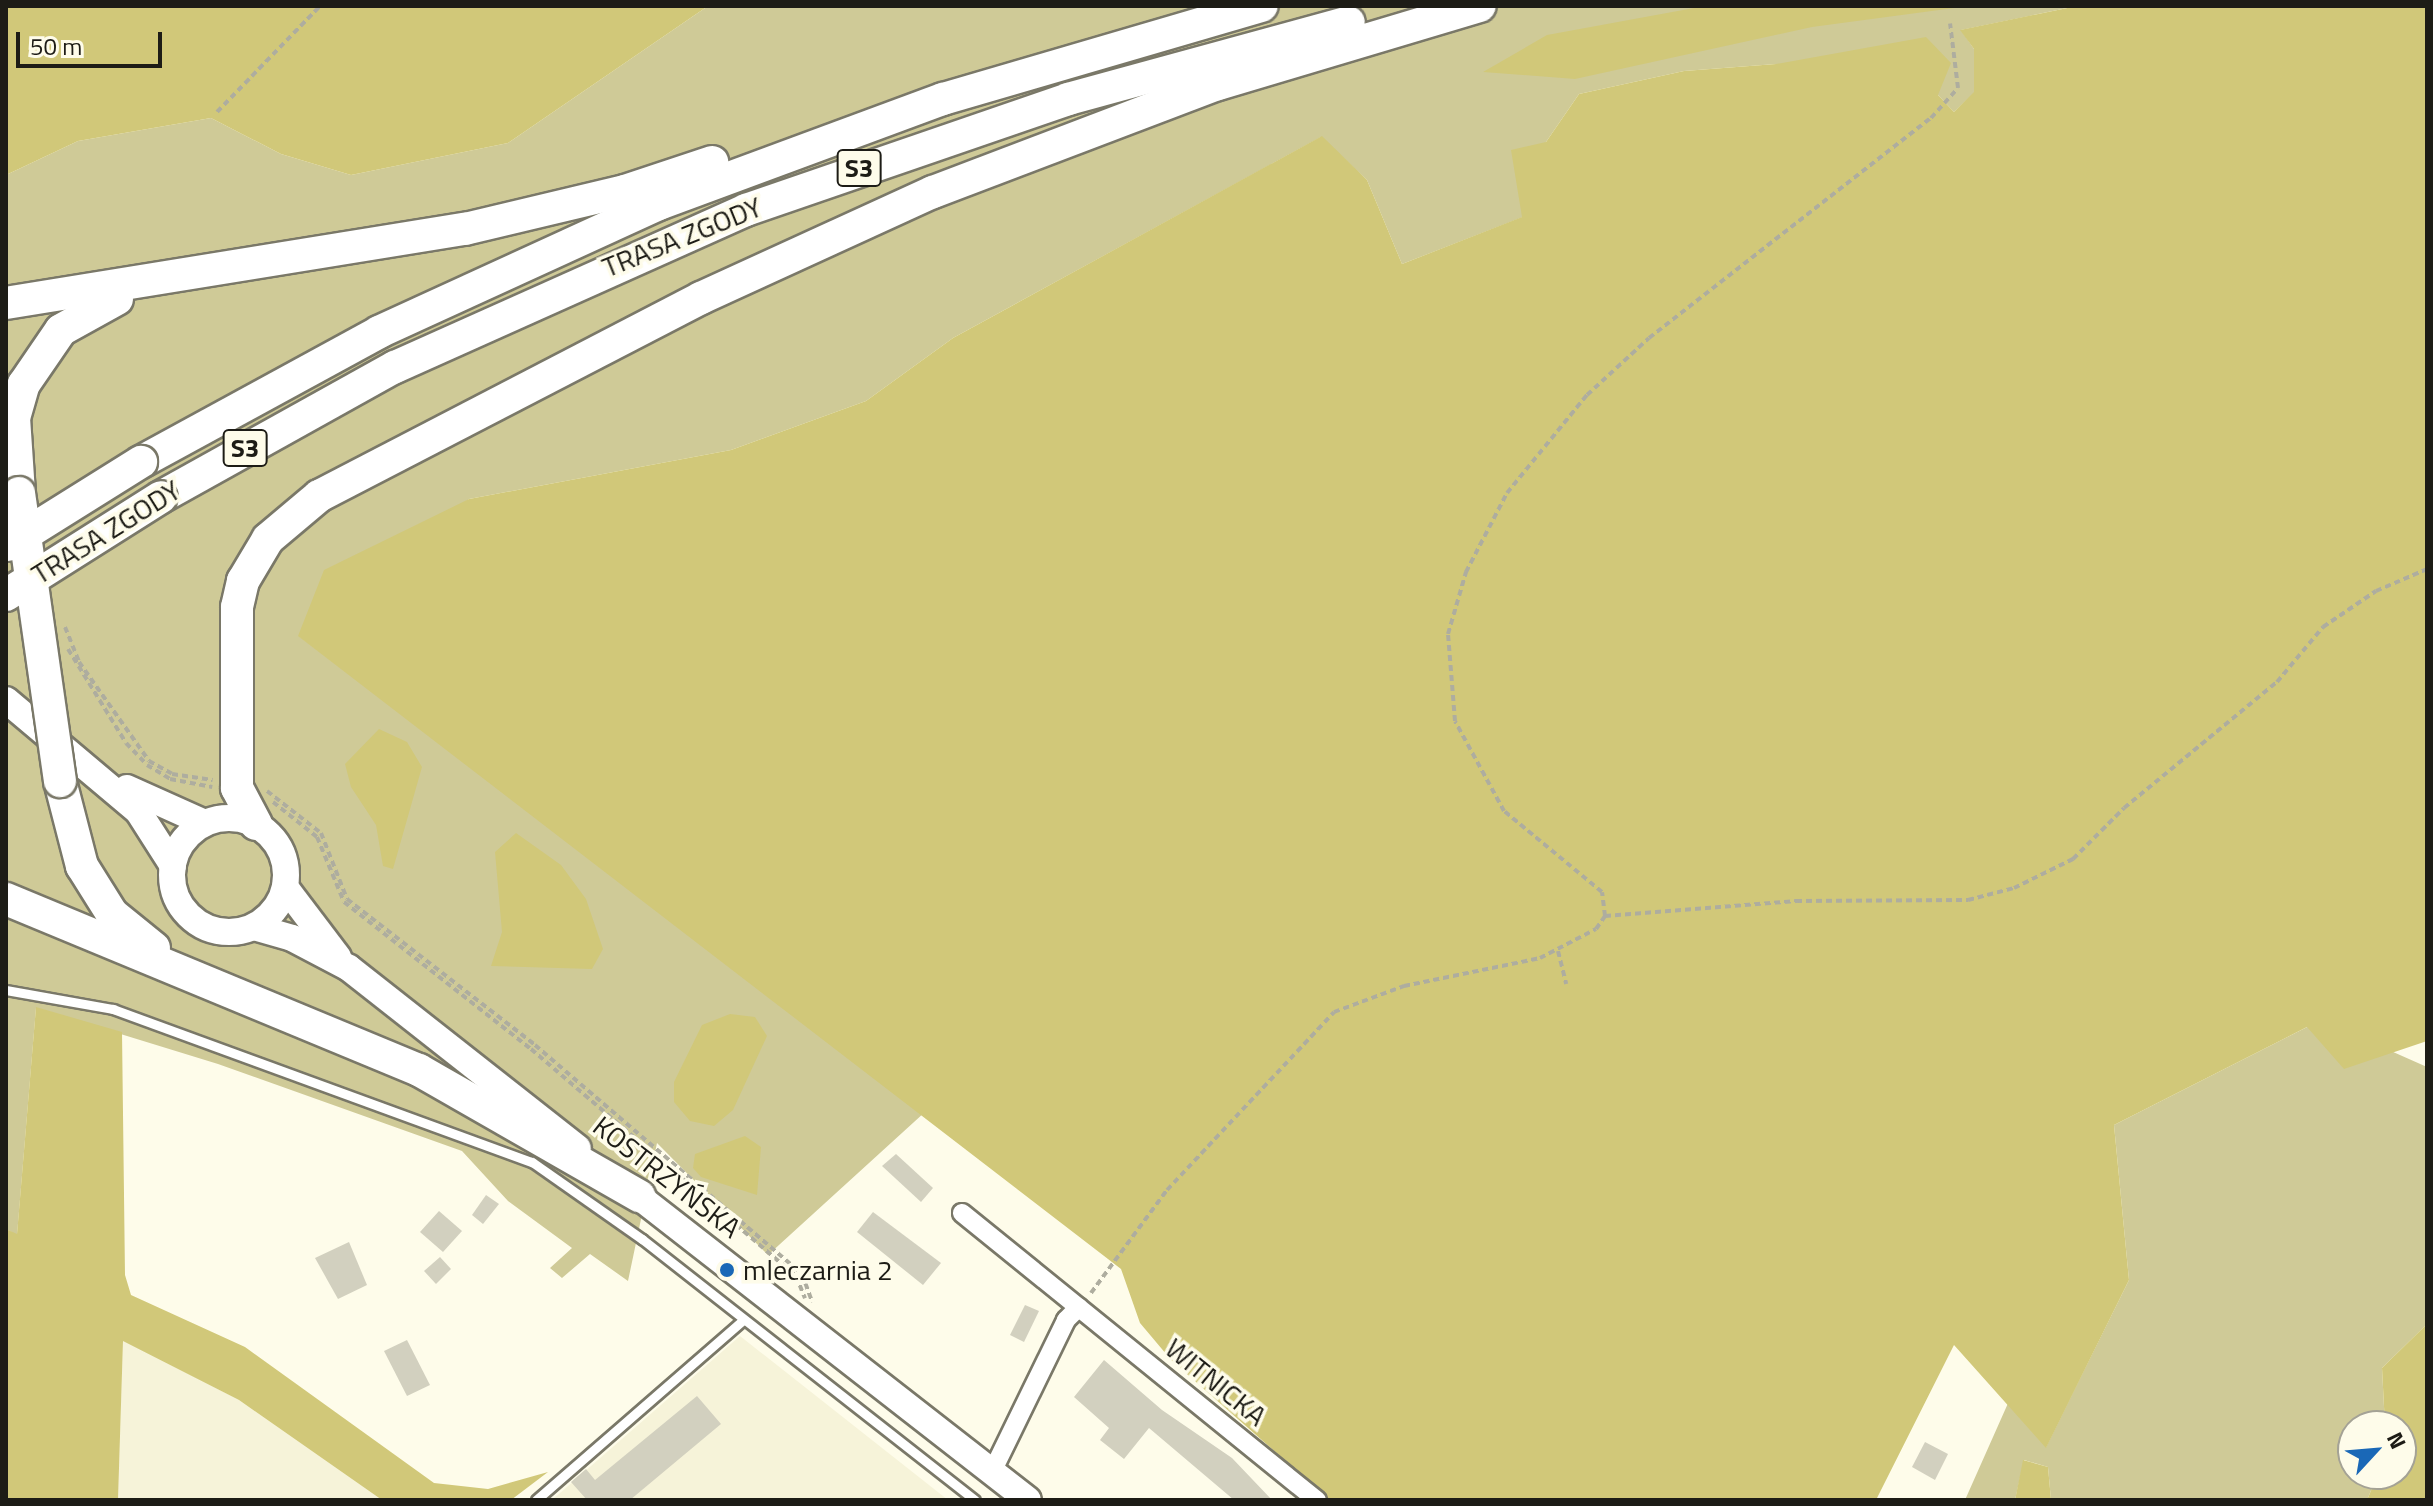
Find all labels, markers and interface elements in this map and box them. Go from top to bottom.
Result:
scale bar [20,16,166,66]
text: 50 m [30,28,82,64]
road number: S3 [835,146,883,190]
street label: TRASA ZGODY [597,190,767,284]
road number: S3 [221,426,269,470]
street label: TRASA ZGODY [25,473,187,591]
street label: KOSTRZYŃSKA [587,1109,747,1245]
place label: mleczarnia 2 [743,1253,893,1287]
marker: mleczarnia 2 [718,1261,736,1279]
street label: WITNICKA [1159,1331,1273,1433]
north arrow [2337,1410,2417,1490]
text: N [2378,1426,2415,1455]

